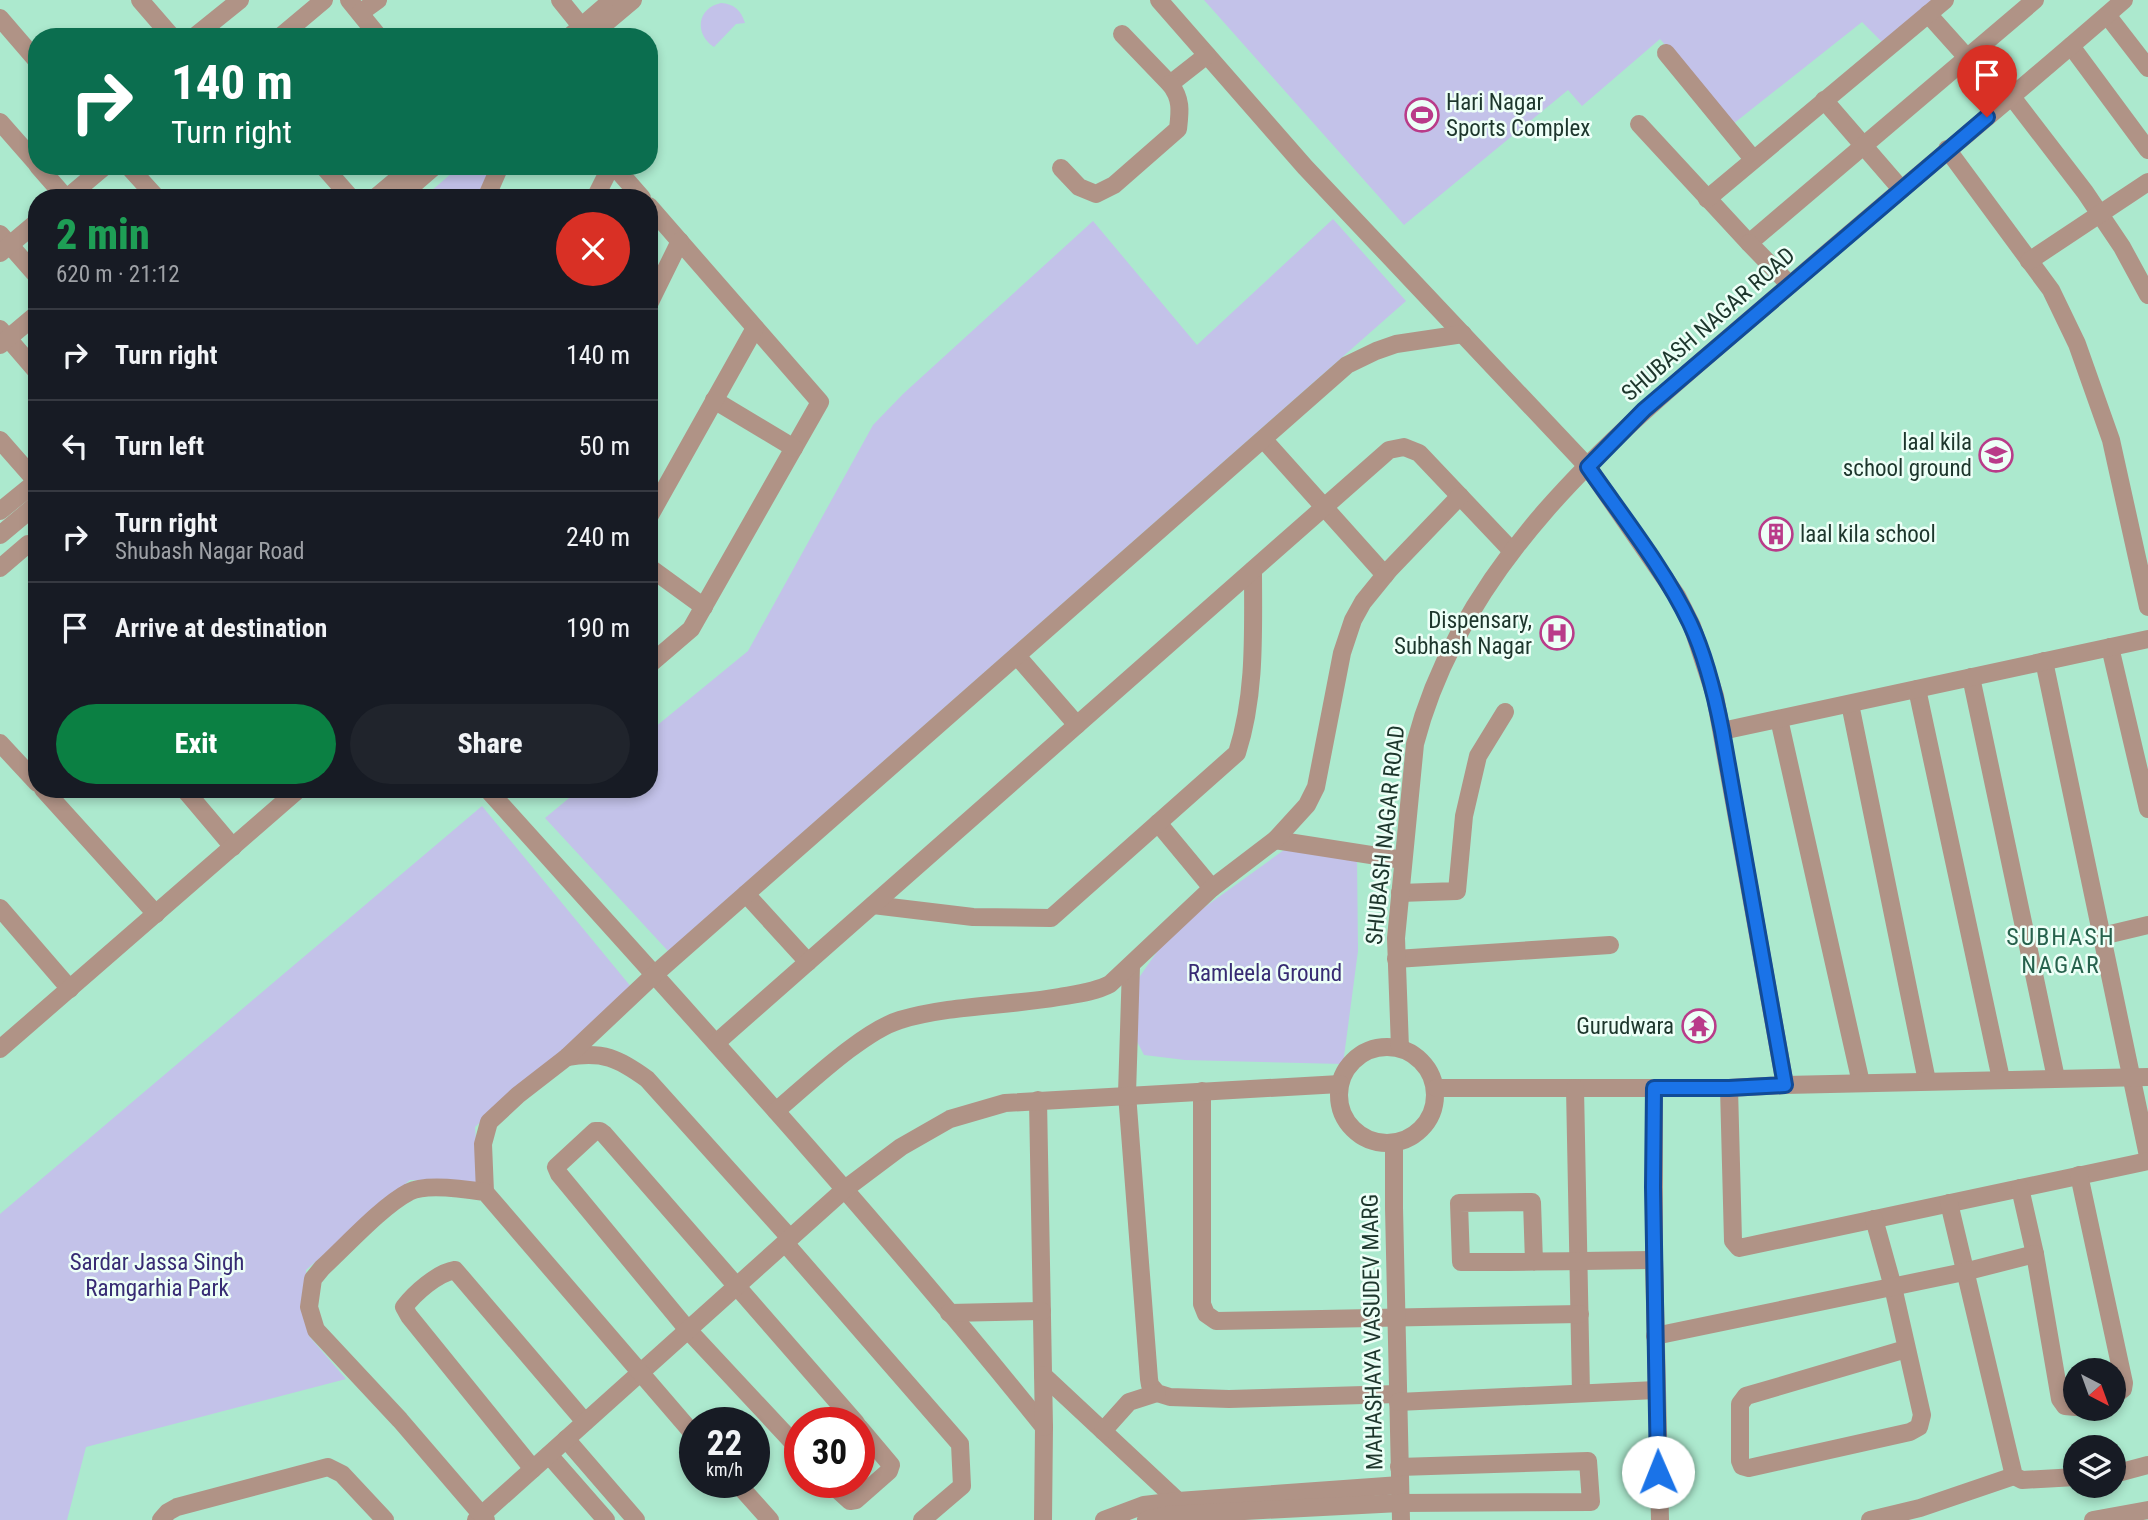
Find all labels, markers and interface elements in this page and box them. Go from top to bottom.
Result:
pin [1957,45,2017,117]
text: 140 m [171,54,293,111]
icon: right [56,56,147,147]
icon: arrive [1968,56,2006,94]
place label: Hari Nagar Sports Complex [1446,89,1590,142]
sports icon: Hari Nagar Sports Complex [1403,96,1441,134]
text: Turn right [171,113,292,151]
text: 2 min [56,210,150,259]
button: close [556,212,630,286]
street label: SHUBASH NAGAR ROAD [1616,242,1800,407]
text: 620 m · 21:12 [56,261,180,288]
icon: right [56,336,94,374]
text: Turn right [115,340,217,370]
text: 140 m [566,340,630,370]
icon: left [56,427,94,465]
place label: laal kila school ground [1843,429,1972,482]
text: Turn left [115,431,204,461]
text: 50 m [579,431,630,461]
school or university icon: laal kila school ground [1977,436,2015,474]
text: Turn right [115,508,217,538]
building icon: laal kila school [1757,515,1795,553]
icon: right [56,518,94,556]
place label: laal kila school [1800,521,1936,548]
text: 240 m [566,522,630,552]
text: Shubash Nagar Road [115,538,304,565]
place label: Dispensary, Subhash Nagar [1394,607,1532,660]
icon: arrive [56,609,94,647]
text: Arrive at destination [115,613,327,643]
text: 190 m [566,613,630,643]
hospital icon: Dispensary, Subhash Nagar [1538,614,1576,652]
button: Exit [56,704,336,784]
button: Share [350,704,630,784]
street label: SHUBASH NAGAR ROAD [1361,724,1410,946]
district label: SUBHASH NAGAR [2006,923,2116,979]
park label: Ramleela Ground [1188,960,1342,987]
temple icon: Gurudwara [1680,1007,1718,1045]
place label: Gurudwara [1576,1013,1674,1040]
street label: MAHASHAYA VASUDEV MARG [1357,1194,1388,1470]
park label: Sardar Jassa Singh Ramgarhia Park [70,1249,244,1302]
north arrow [2063,1358,2126,1421]
map controls [2063,1358,2126,1498]
speed limit sign: 30 [784,1407,875,1498]
text: 22 [707,1423,742,1464]
position arrow [1621,1435,1695,1509]
button: layers [2063,1435,2126,1498]
text: km/h [706,1459,743,1480]

